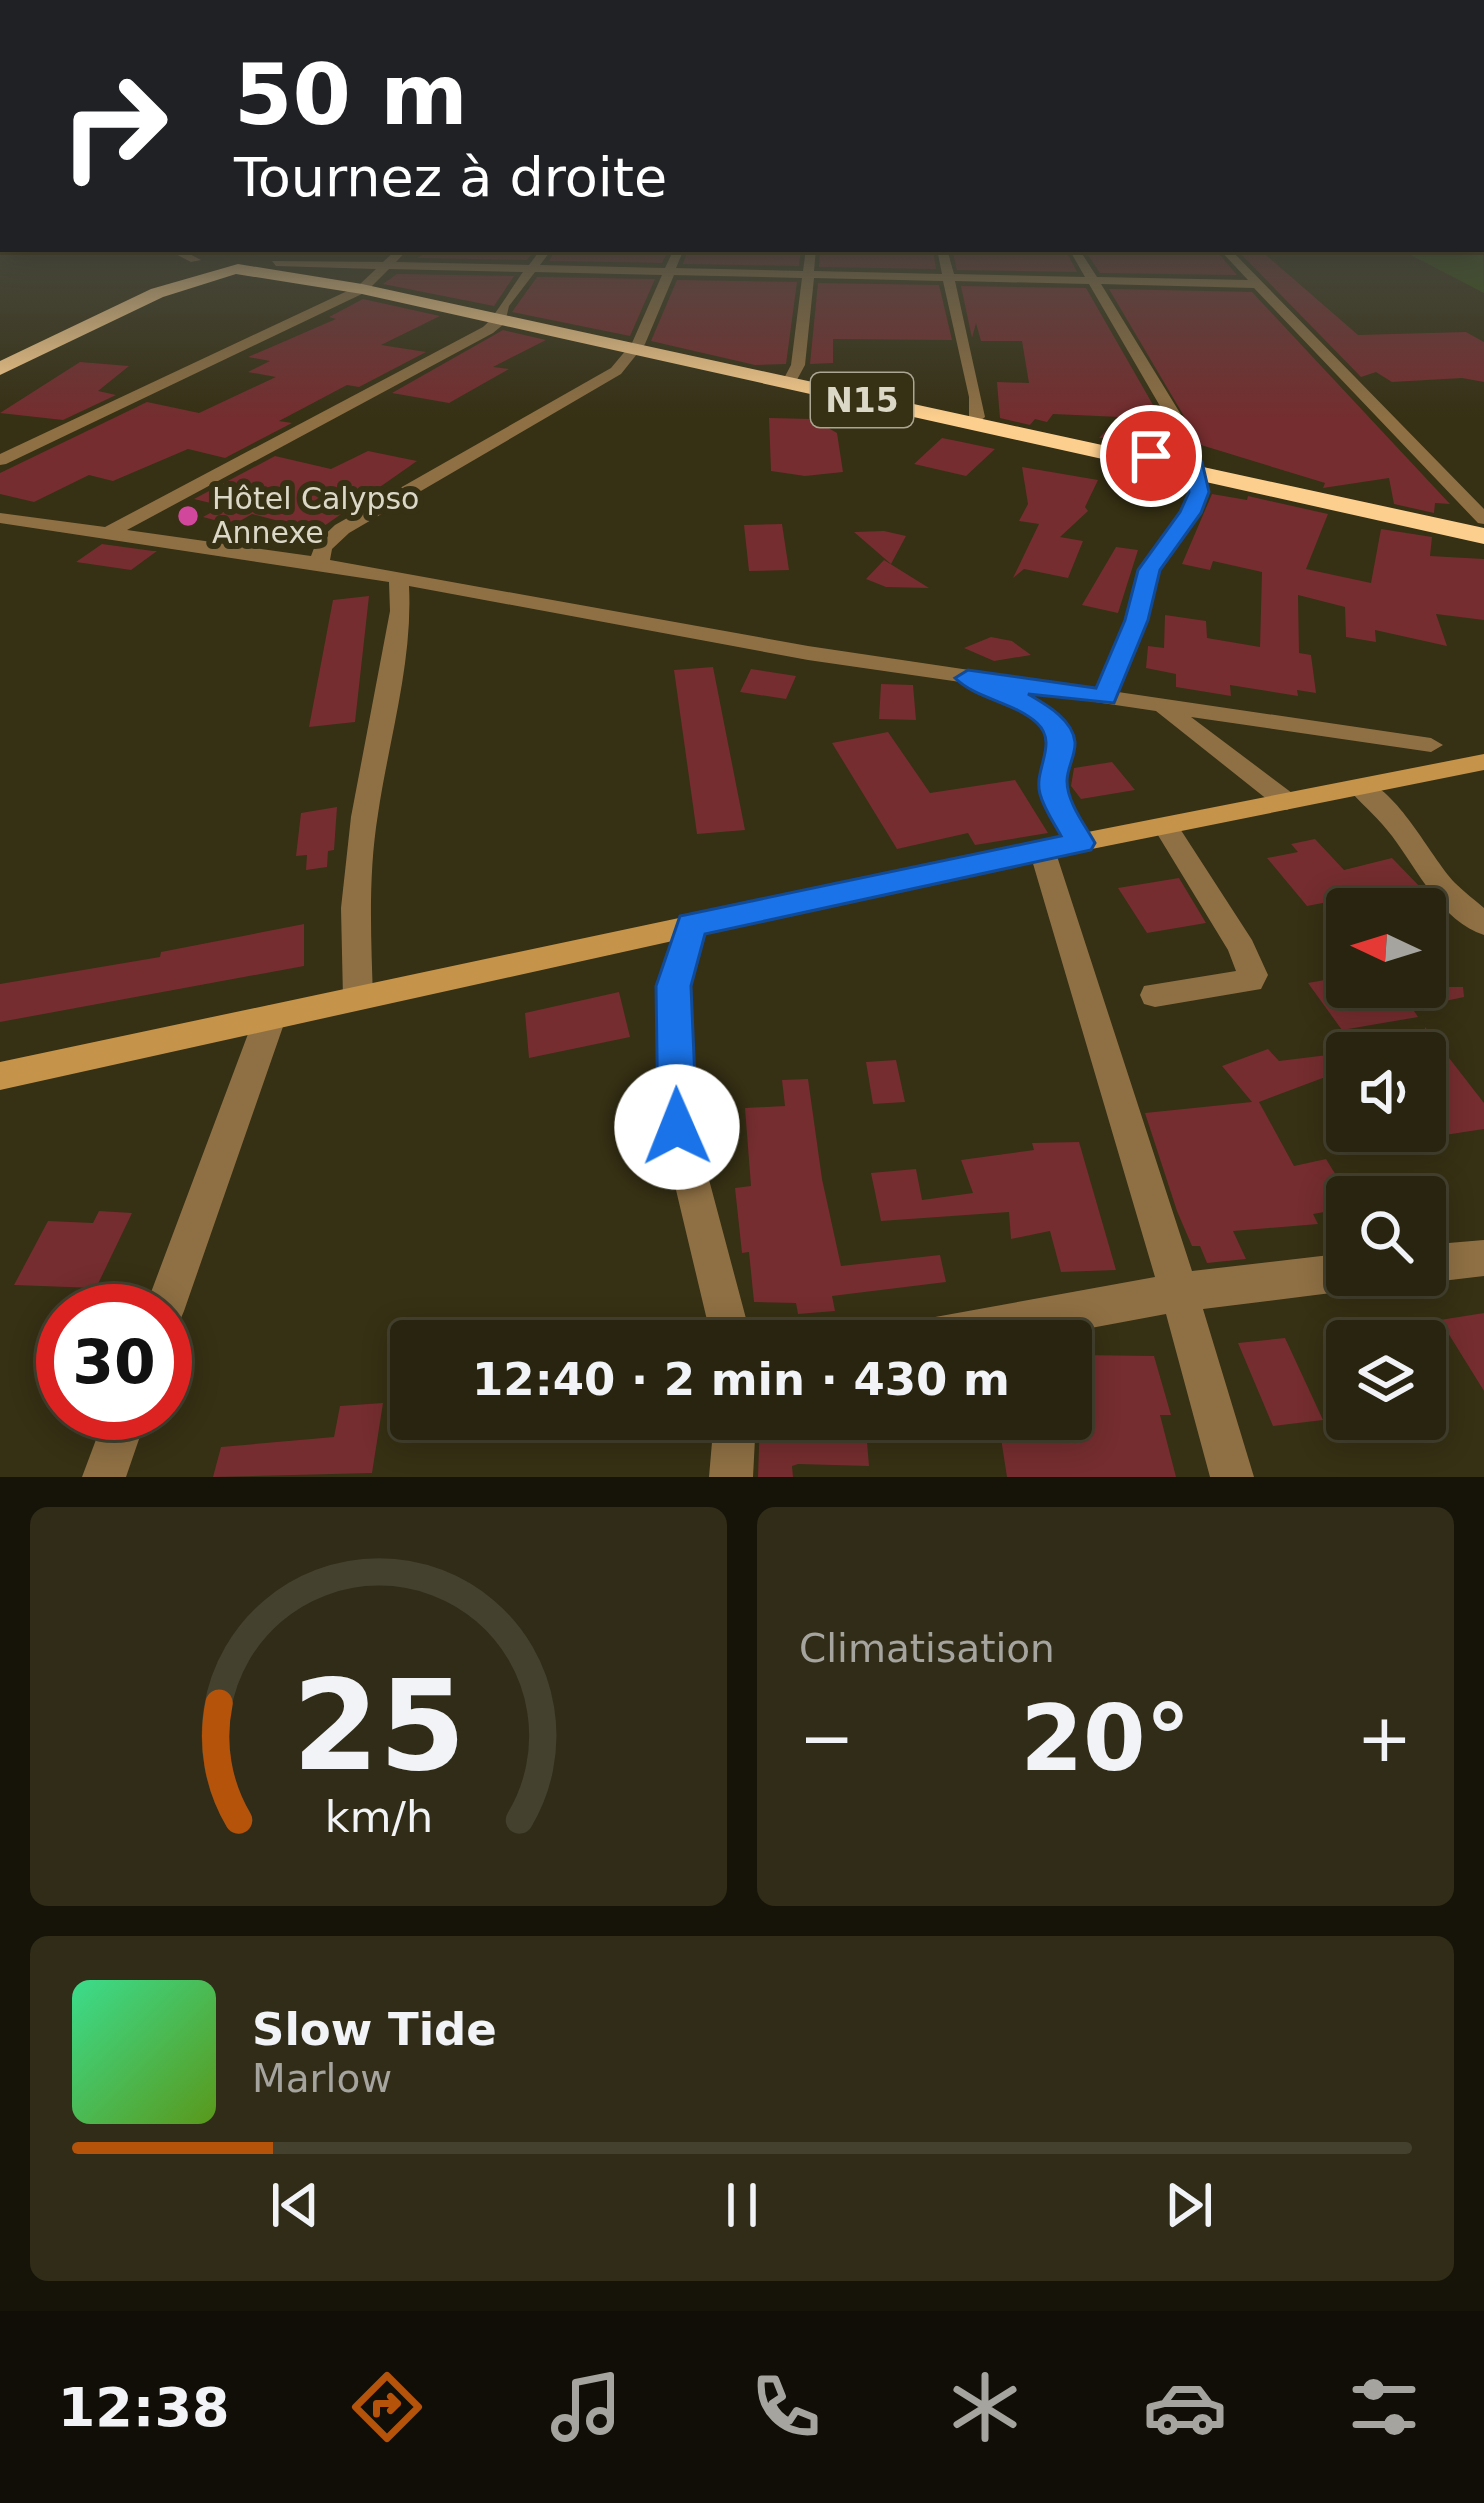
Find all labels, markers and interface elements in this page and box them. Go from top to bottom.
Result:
text: 50 m [234,46,468,144]
icon: right [36,48,192,204]
text: Tournez à droite [234,146,667,209]
road number: N15 [811,373,913,427]
pin [1100,405,1202,507]
icon: arrive [1118,423,1184,489]
place label: Hôtel Calypso Annexe [212,481,419,550]
marker: Hôtel Calypso Annexe [175,503,201,529]
north arrow [1326,888,1446,1008]
map controls [1326,888,1446,1440]
button: sound [1326,1032,1446,1152]
position arrow [614,1064,740,1190]
button: search [1326,1176,1446,1296]
speed limit sign: 30 [36,1284,192,1440]
button: layers [1326,1320,1446,1440]
text: 12:40 · 2 min · 430 m [472,1353,1010,1406]
text: Climatisation [799,1626,1055,1671]
text: 25 [292,1653,465,1798]
text: 20° [1020,1686,1191,1791]
text: − [799,1700,854,1777]
text: + [1357,1700,1412,1777]
text: km/h [324,1791,433,1841]
text: Slow Tide [252,2003,497,2056]
text: Marlow [252,2056,392,2101]
icon: previous [262,2172,328,2238]
icon: pause [709,2172,775,2238]
icon: next [1156,2172,1222,2238]
icon: directions [345,2365,429,2449]
icon: music [544,2365,628,2449]
icon: phone [744,2365,828,2449]
icon: climate [943,2365,1027,2449]
icon: car [1143,2365,1227,2449]
icon: filters [1342,2365,1426,2449]
text: 12:38 [58,2376,230,2439]

